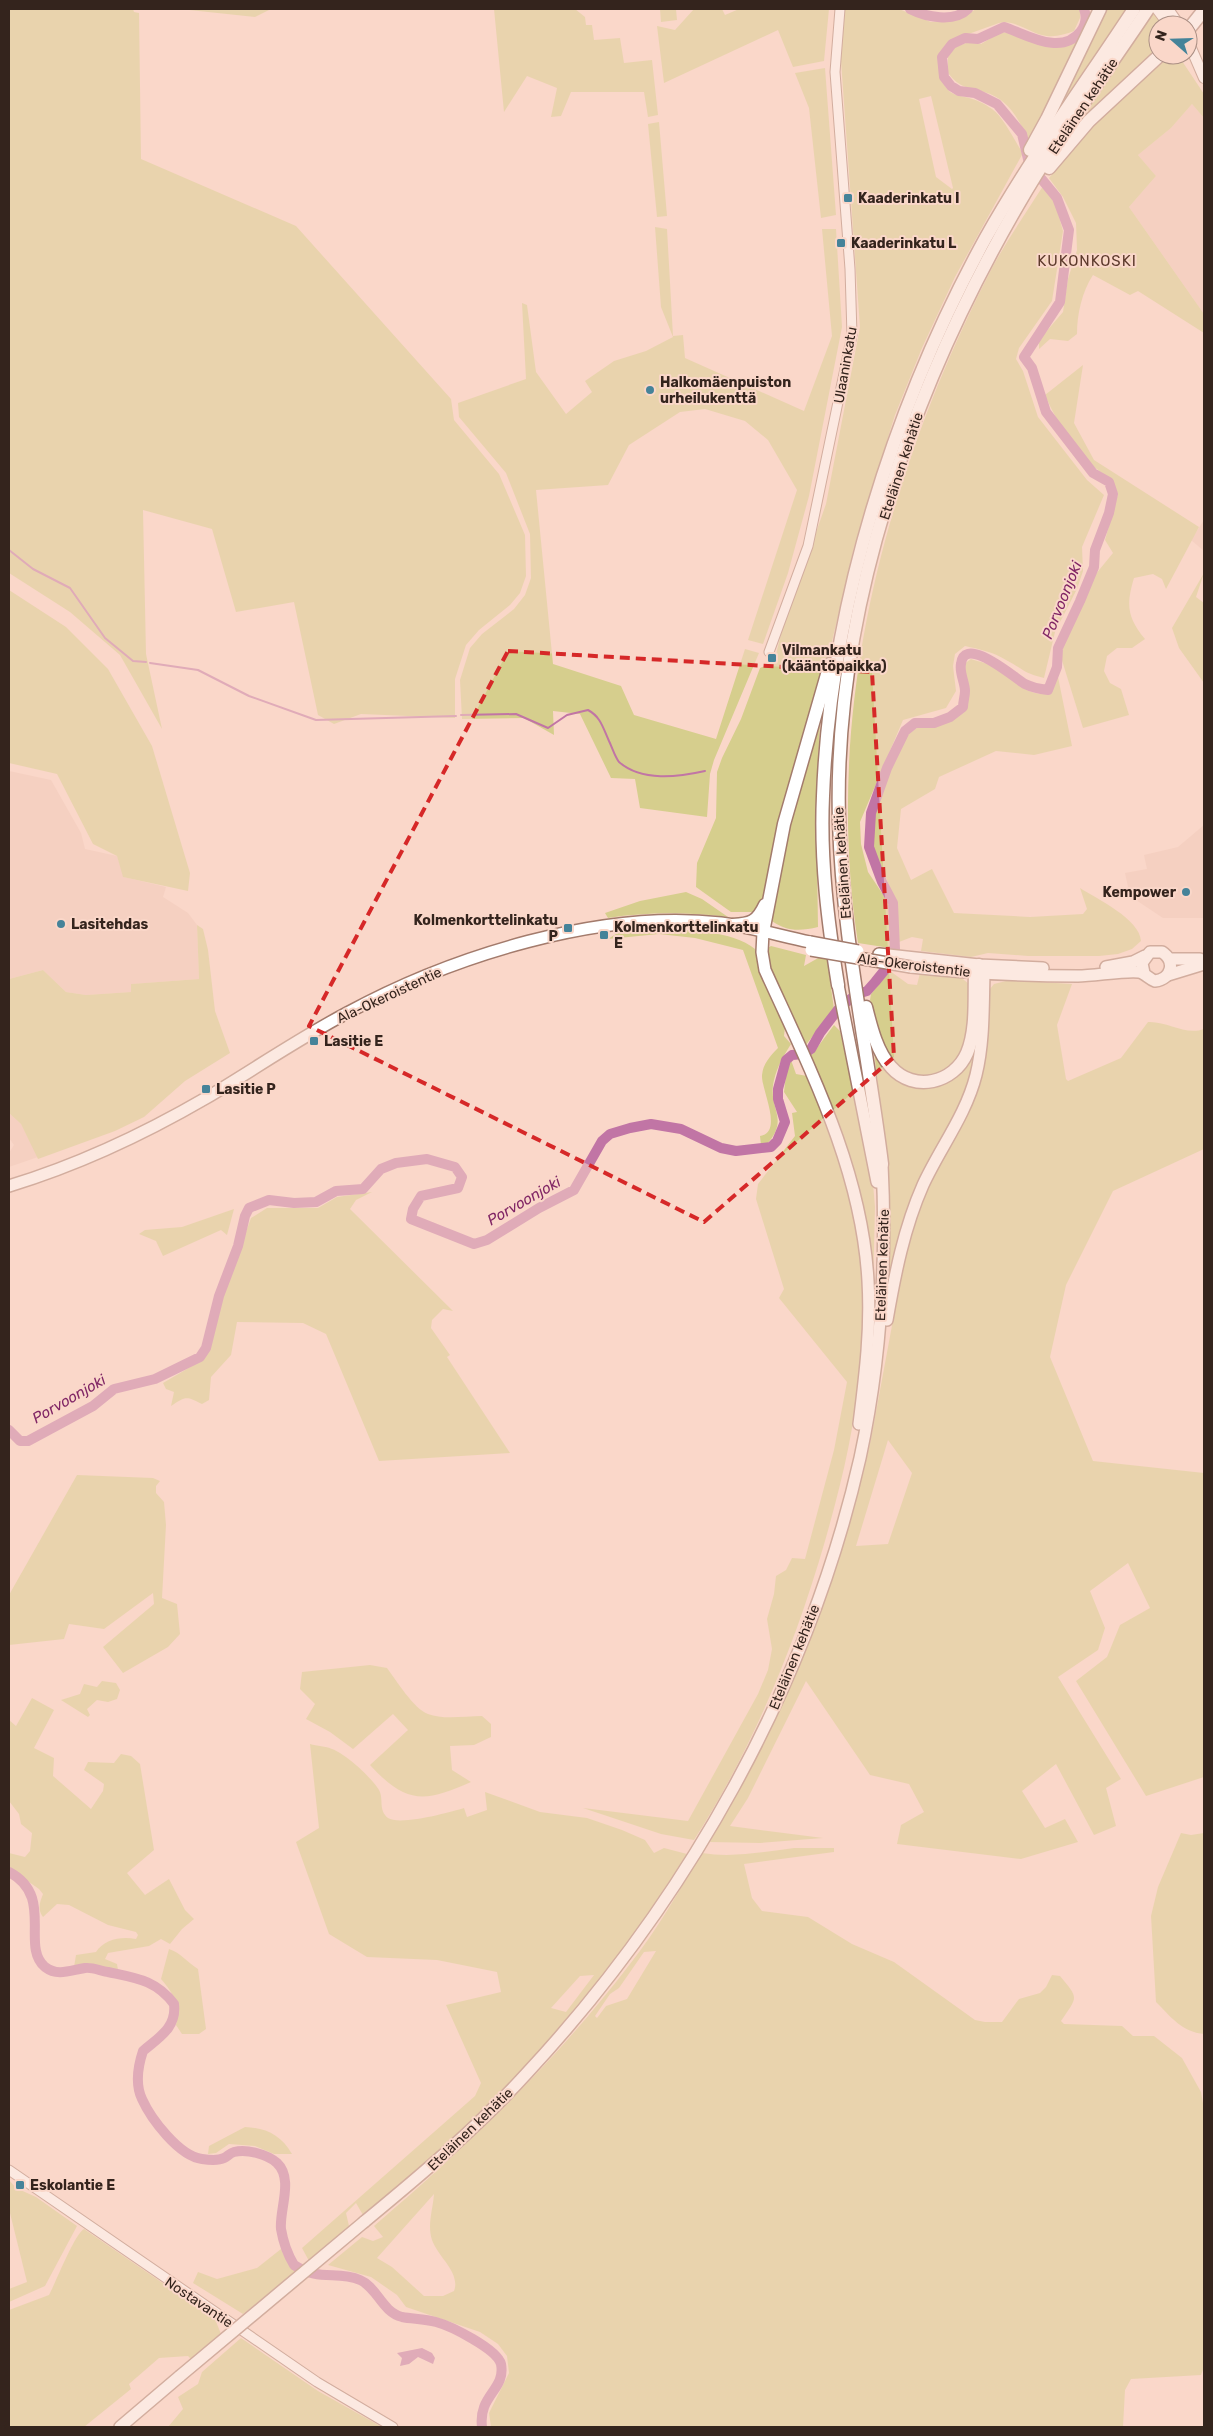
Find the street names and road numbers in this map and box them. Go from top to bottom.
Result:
street label: Eteläinen kehätie [1045,55,1122,157]
street label: Ulaaninkatu [830,325,861,405]
street label: Eteläinen kehätie [876,410,927,522]
street label: Eteläinen kehätie [830,806,855,919]
street label: Ala-Okeroistentie [857,950,972,981]
street label: Ala-Okeroistentie [334,964,444,1027]
street label: Eteläinen kehätie [872,1209,893,1321]
street label: Eteläinen kehätie [766,1602,823,1712]
street label: Eteläinen kehätie [424,2084,517,2174]
street label: Nostavantie [162,2273,236,2331]

